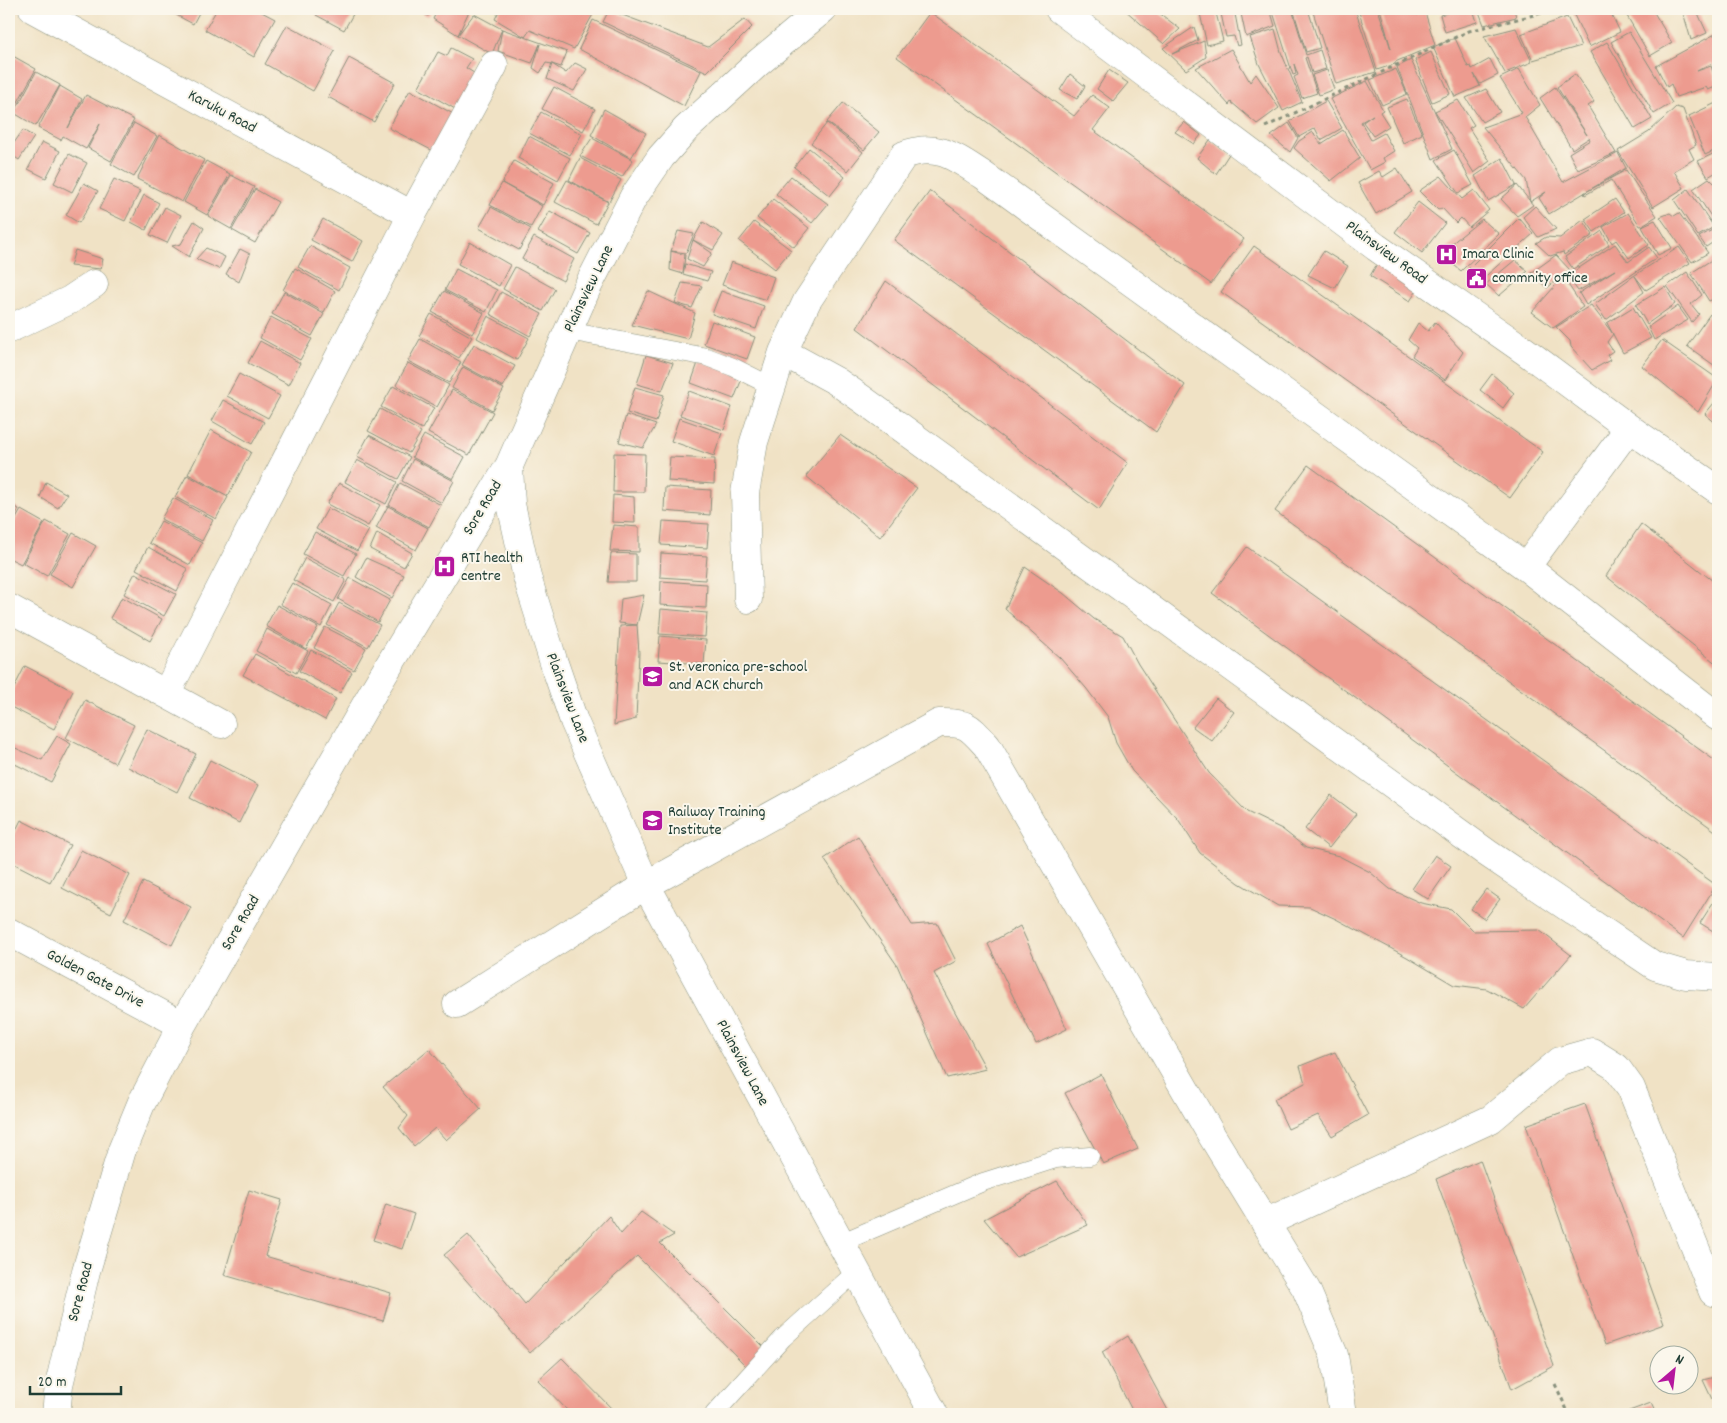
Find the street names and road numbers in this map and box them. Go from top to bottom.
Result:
street label: Karuku Road [184,84,260,140]
street label: Plainsview Road [1340,215,1432,291]
street label: Plainsview Lane [558,241,620,337]
street label: Sore Road [457,476,509,540]
street label: Plainsview Lane [539,650,595,746]
street label: Sore Road [216,891,266,955]
street label: Golden Gate Drive [42,944,148,1014]
street label: Plainsview Lane [710,1016,774,1110]
street label: Sore Road [62,1260,100,1324]

